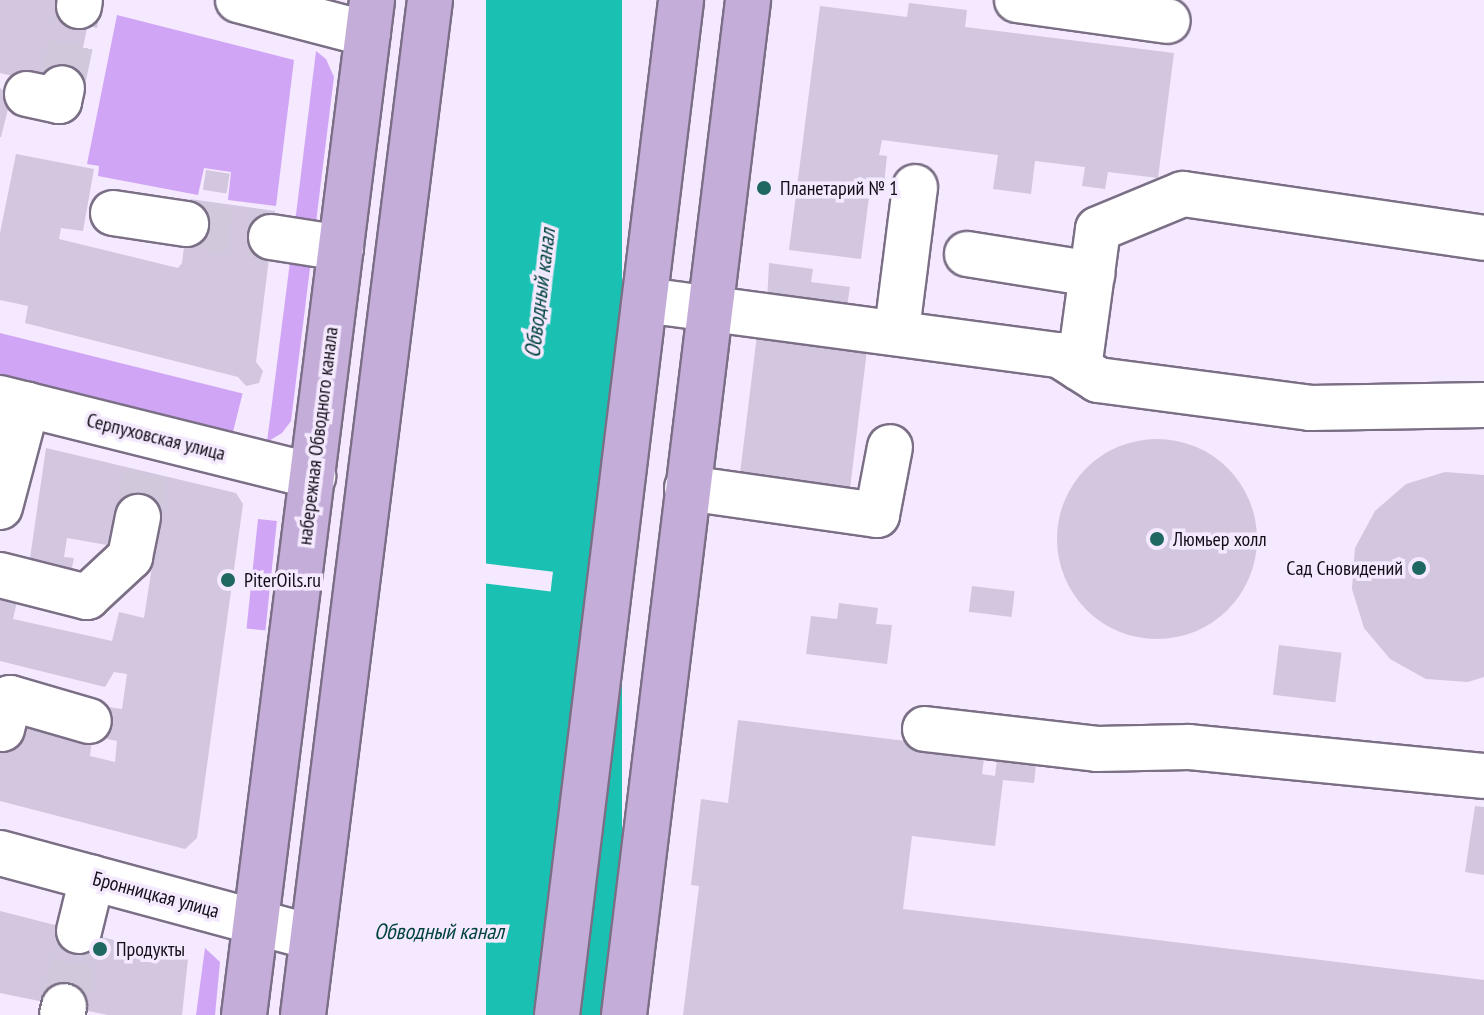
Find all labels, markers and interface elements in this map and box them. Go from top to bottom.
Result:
place label: Планетарий № 1 [780,176,898,200]
marker: Планетарий № 1 [755,179,773,197]
water label: Обводный канал [519,227,561,359]
street label: набережная Обводного канала [293,326,343,546]
street label: Серпуховская улица [84,408,228,466]
place label: Люмьер холл [1173,527,1267,551]
marker: Люмьер холл [1148,530,1166,548]
place label: Сад Сновидений [1286,556,1403,580]
marker: Сад Сновидений [1410,559,1428,577]
place label: PiterOils.ru [244,568,321,592]
marker: PiterOils.ru [219,571,237,589]
street label: Бронницкая улица [90,867,222,923]
water label: Обводный канал [374,919,504,945]
place label: Продукты [116,937,185,961]
marker: Продукты [91,940,109,958]

